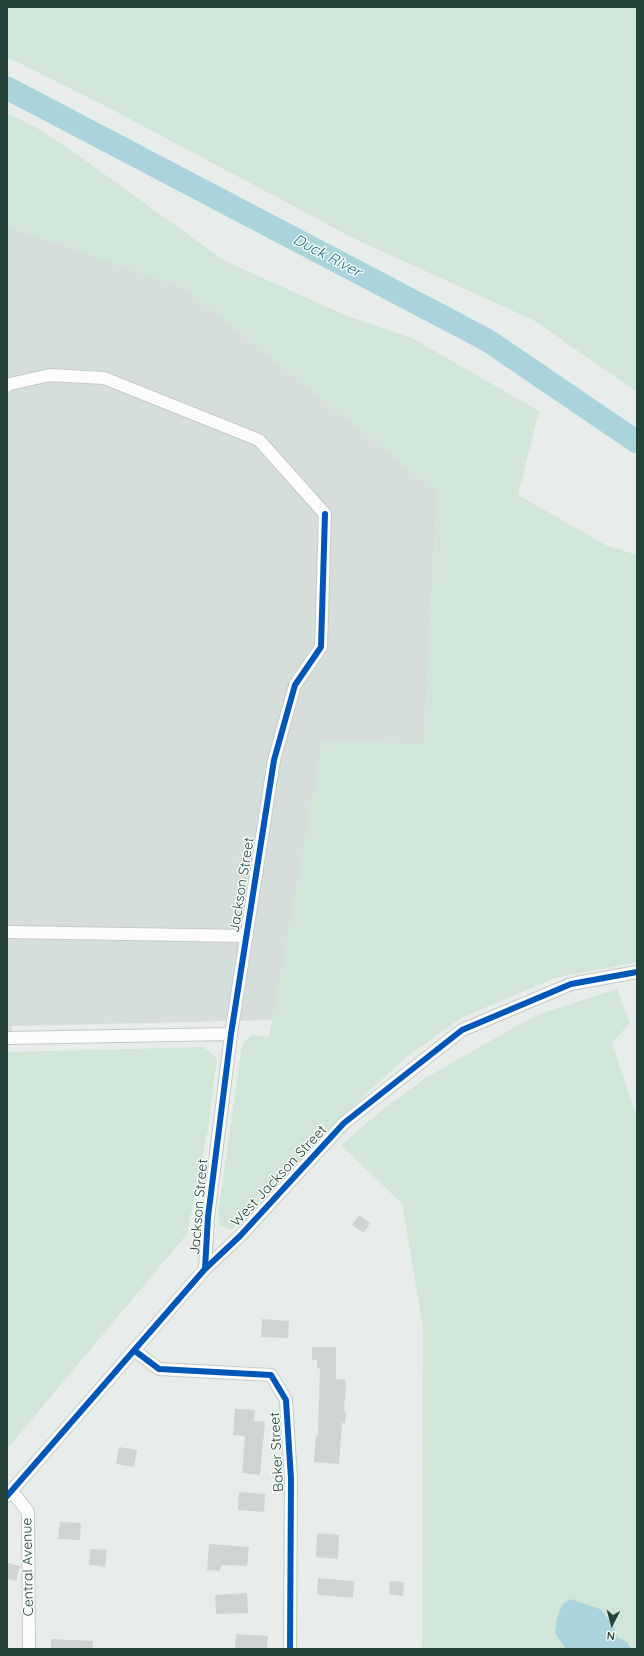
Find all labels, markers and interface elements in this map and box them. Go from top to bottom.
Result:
water label: Duck River [290,231,364,281]
street label: Jackson Street [226,836,258,934]
street label: West Jackson Street [228,1122,330,1230]
street label: Jackson Street [186,1158,212,1256]
street label: Baker Street [267,1412,287,1492]
street label: Central Avenue [19,1518,37,1616]
north arrow [592,1604,632,1644]
text: N [606,1629,616,1643]

